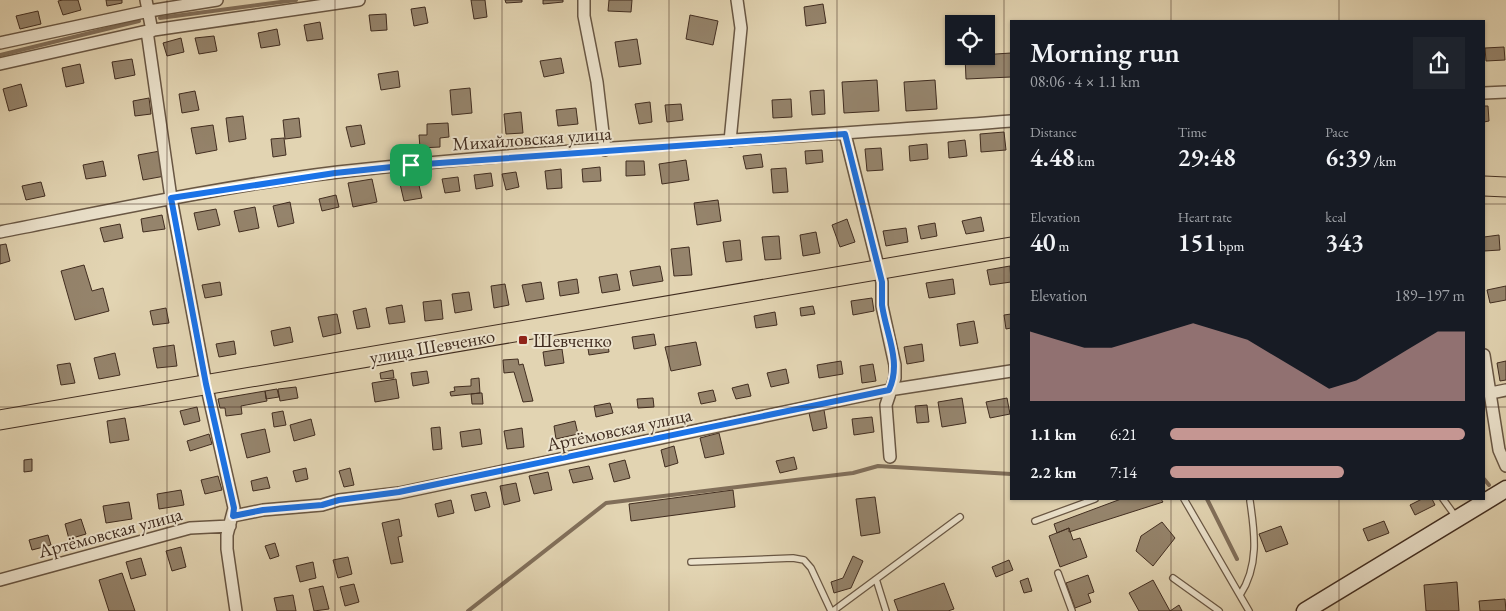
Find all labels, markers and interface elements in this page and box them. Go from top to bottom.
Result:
map controls [945,15,995,65]
button: locate [945,15,995,65]
text: Morning run [1030,34,1180,70]
button: share [1413,37,1465,89]
text: 08:06 · 4 × 1.1 km [1030,71,1140,92]
street label: Михайловская улица [451,120,613,157]
text: Distance [1030,123,1077,141]
text: Time [1178,123,1207,141]
text: Pace [1325,123,1349,141]
text: 4.48 [1030,141,1075,173]
text: 29:48 [1178,141,1236,173]
text: 6:39 [1325,141,1371,173]
pin [390,144,432,186]
icon: arrive [397,151,425,179]
text: km [1075,152,1095,170]
text: /km [1371,152,1396,170]
text: Elevation [1030,208,1080,226]
text: Heart rate [1178,208,1232,226]
text: kcal [1325,208,1346,226]
text: 40 [1030,226,1056,258]
text: 151 [1178,226,1216,258]
text: 343 [1325,226,1364,258]
text: m [1056,237,1069,255]
text: bpm [1216,237,1244,255]
text: Elevation [1030,285,1088,306]
text: 189–197 m [1394,285,1465,306]
street label: улица Шевченко [367,323,497,370]
place label: Шевченко [533,328,612,353]
marker: Шевченко [517,334,529,346]
street label: Артёмовская улица [543,402,695,457]
text: 1.1 km [1030,424,1076,445]
text: 6:21 [1110,424,1137,445]
text: 2.2 km [1030,462,1076,483]
text: 7:14 [1110,462,1137,483]
street label: Артёмовская улица [34,501,185,564]

